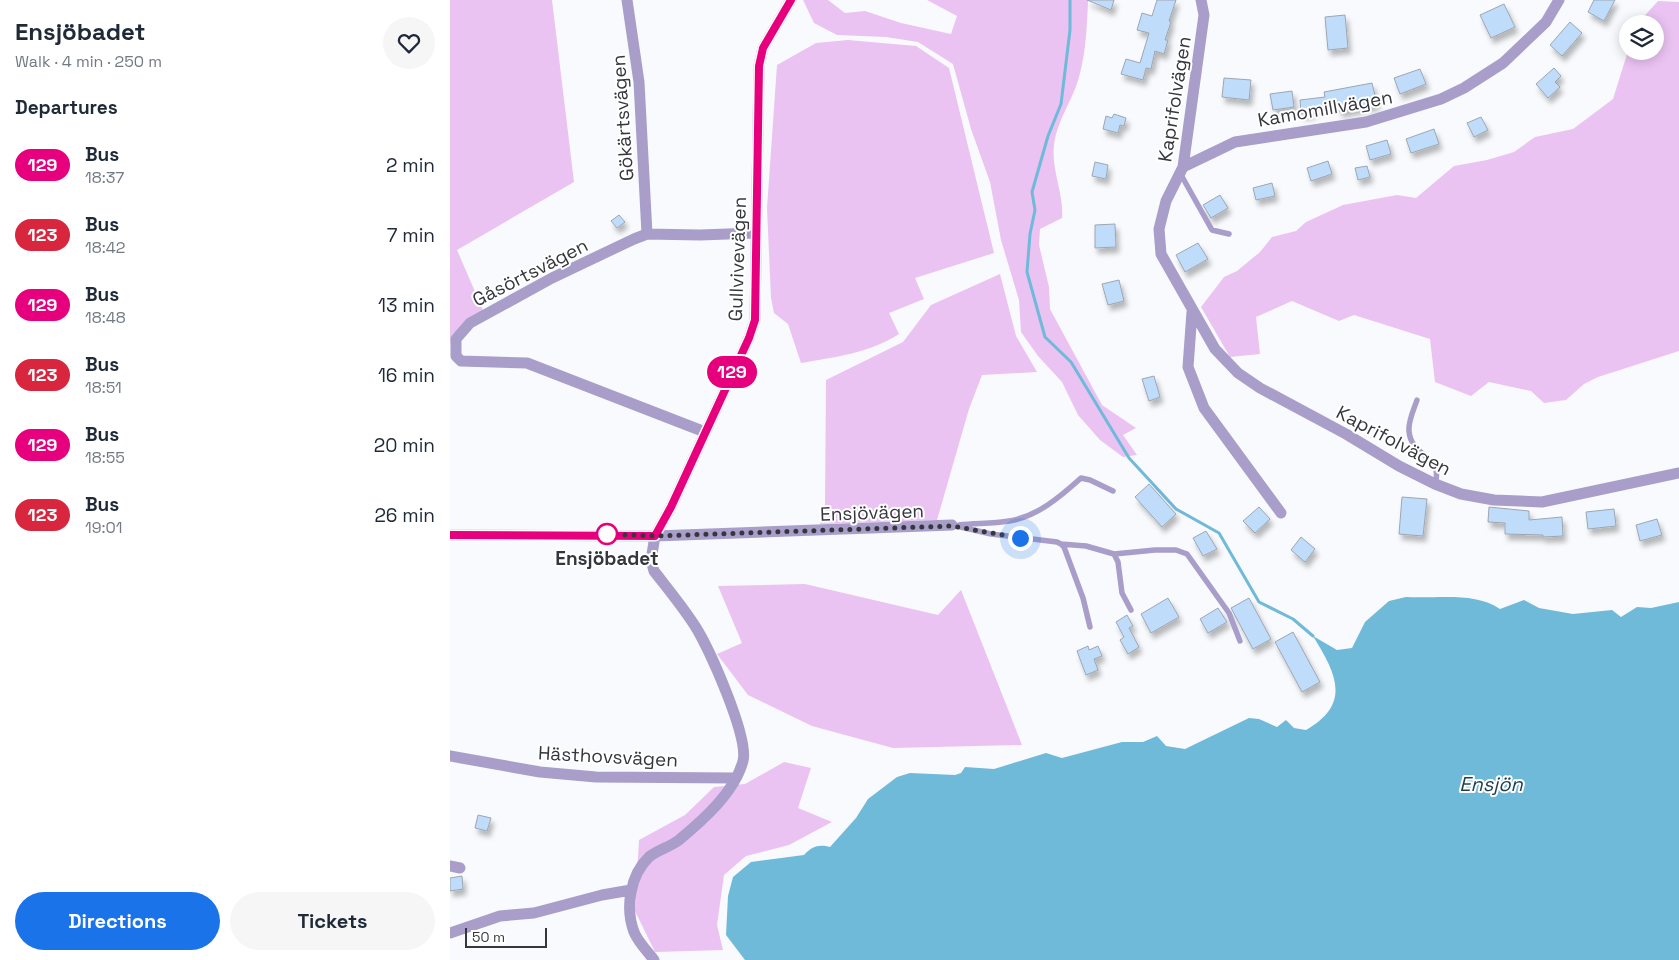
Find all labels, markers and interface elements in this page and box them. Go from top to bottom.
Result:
map controls [1619,15,1664,60]
button: layers [1619,15,1664,60]
text: Ensjöbadet [15,16,145,47]
button: heart [383,17,435,69]
street label: Kaprifolvägen [1152,35,1197,164]
text: Walk · 4 min · 250 m [15,51,162,72]
street label: Gökärtsvägen [606,54,639,182]
street label: Kamomillvägen [1256,84,1395,133]
text: Departures [15,95,118,120]
text: Bus [85,142,119,167]
text: 129 [28,153,57,176]
text: 2 min [386,153,435,178]
text: 18:37 [85,167,124,188]
street label: Gullvivevägen [723,196,752,322]
text: Bus [85,212,119,237]
text: 123 [28,223,57,246]
text: 7 min [387,223,435,248]
street label: Gåsörtsvägen [468,233,592,312]
text: 18:42 [85,237,125,258]
text: Bus [85,282,119,307]
text: 129 [28,293,57,316]
text: 13 min [378,293,435,318]
text: 18:48 [85,307,126,328]
text: Bus [85,352,119,377]
line badge: 129 [703,356,761,388]
text: 129 [717,360,747,383]
text: 123 [28,363,57,386]
text: 16 min [378,363,435,388]
text: 18:51 [85,377,122,398]
street label: Kaprifolvägen [1332,400,1456,481]
text: Bus [85,422,119,447]
text: 129 [28,433,57,456]
text: 20 min [374,433,435,458]
text: 18:55 [85,447,125,468]
text: Bus [85,492,119,517]
street label: Ensjövägen [820,498,924,527]
text: 123 [28,503,57,526]
text: 26 min [374,503,435,528]
text: 19:01 [85,517,122,538]
marker: Ensjöbadet [596,523,618,545]
your location [1008,526,1033,551]
place label: Ensjöbadet [555,546,659,571]
street label: Hästhovsvägen [537,740,679,773]
water label: Ensjön [1459,771,1524,797]
button: Directions [15,892,220,950]
button: Tickets [230,892,435,950]
scale bar [465,925,548,948]
text: 50 m [472,928,505,946]

